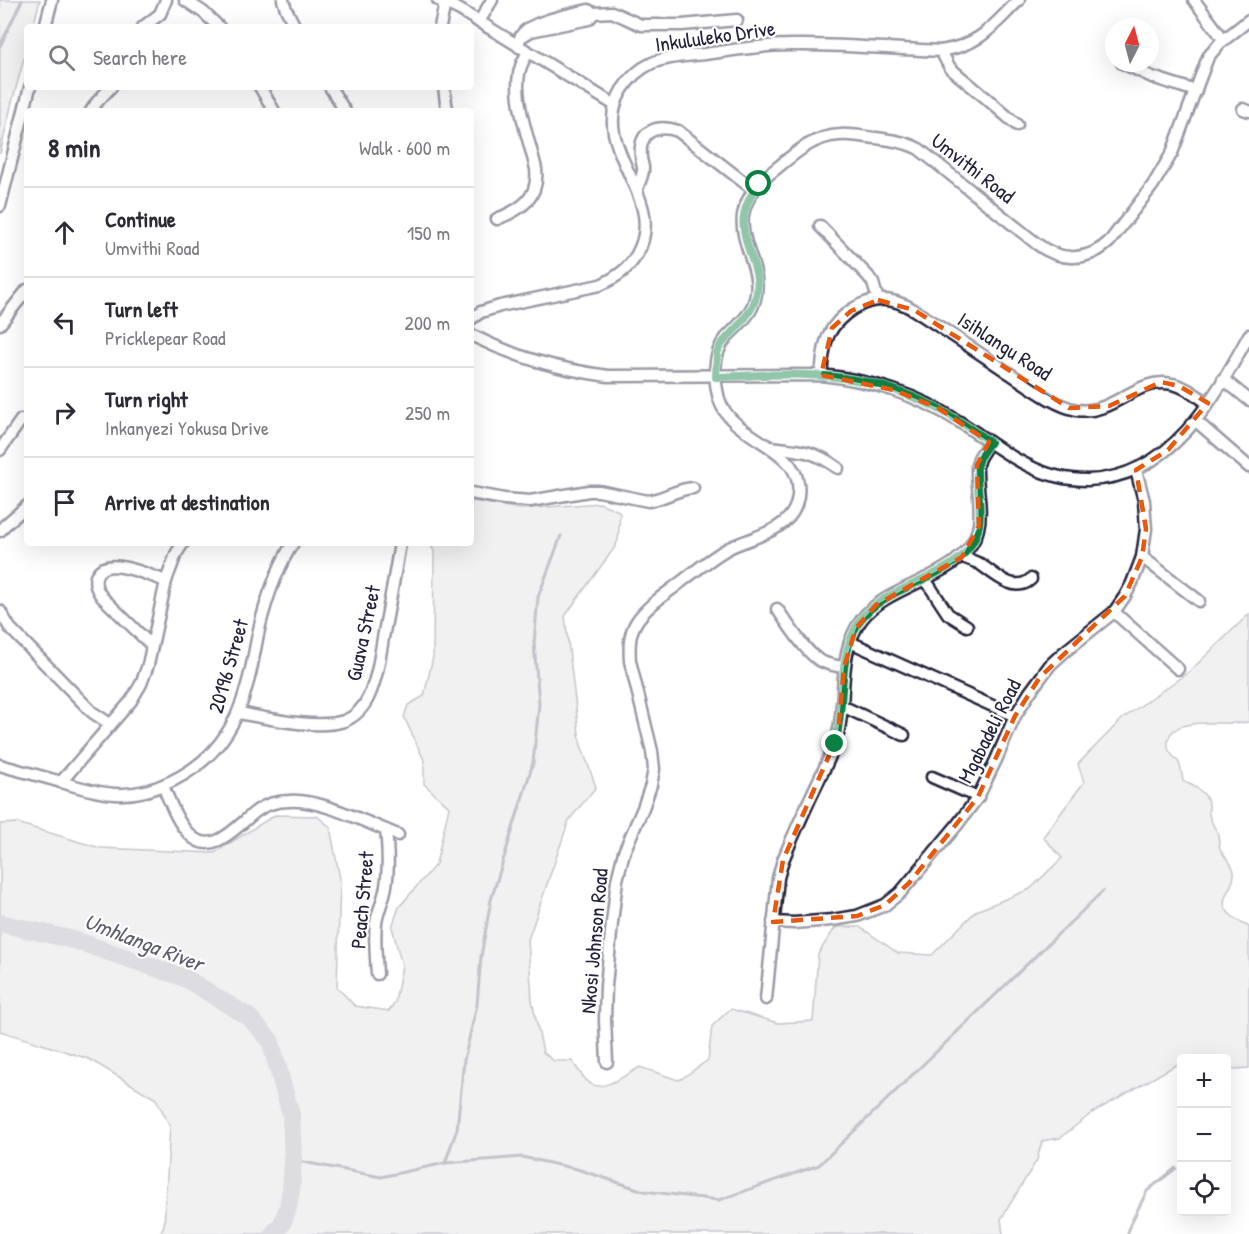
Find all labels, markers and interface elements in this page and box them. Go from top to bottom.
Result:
street label: Inkululeko Drive [653,13,777,59]
north arrow [1105,18,1159,72]
search box [24,24,474,90]
icon: search [45,41,78,74]
text: Search here [93,42,187,72]
street label: Umvithi Road [925,126,1021,210]
text: 8 min [48,130,101,165]
text: Walk · 600 m [359,134,450,161]
route start [745,170,771,196]
text: Continue [105,204,176,234]
icon: ahead [48,216,81,249]
text: 150 m [407,219,450,246]
text: Umvithi Road [105,234,199,261]
text: Turn left [105,294,178,324]
street label: Isihlangu Road [952,305,1058,387]
icon: left [48,306,81,339]
text: 200 m [405,309,450,336]
text: Pricklepear Road [105,324,226,351]
text: Turn right [105,384,188,414]
icon: right [48,396,81,429]
text: 250 m [405,399,450,426]
text: Inkanyezi Yokusa Drive [105,414,269,441]
icon: arrive [48,486,81,519]
text: Arrive at destination [105,487,270,517]
street label: Guava Street [339,582,387,683]
street label: 20196 Street [201,615,255,716]
street label: Mgabadeli Road [950,674,1028,788]
route end [821,730,847,756]
street label: Peach Street [343,849,381,950]
street label: Nkosi Johnson Road [573,867,615,1015]
water label: Umhlanga River [80,906,210,979]
map controls [1177,1054,1231,1216]
button: + [1177,1054,1231,1108]
button: − [1177,1108,1231,1162]
button: locate [1177,1162,1231,1216]

